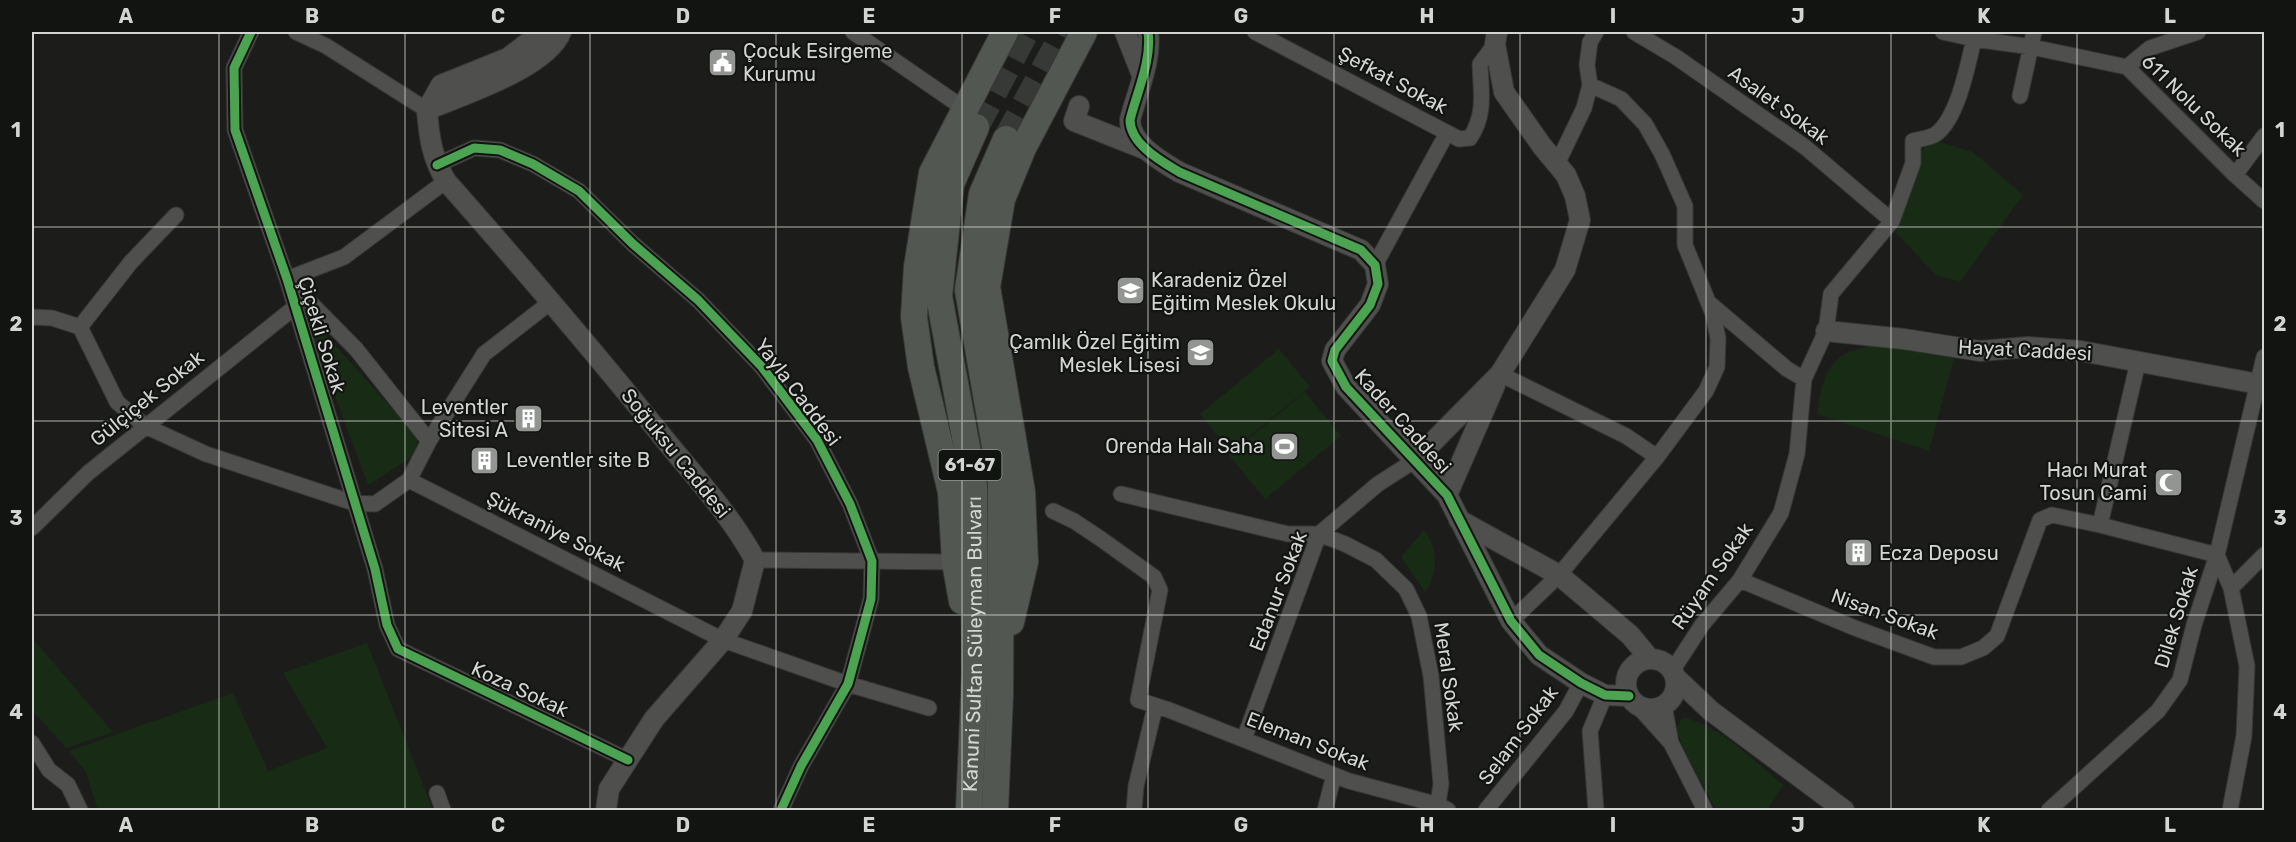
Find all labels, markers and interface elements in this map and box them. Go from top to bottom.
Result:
text: A [119,4,134,28]
text: B [305,4,319,28]
text: C [491,4,505,28]
text: D [676,4,690,28]
text: E [863,4,875,28]
text: F [1049,4,1061,28]
text: G [1234,4,1248,28]
text: H [1420,4,1434,28]
text: I [1610,4,1616,28]
text: J [1791,4,1805,28]
text: K [1977,4,1991,28]
text: L [2164,4,2176,28]
place label: Çocuk Esirgeme Kurumu [743,39,893,86]
street label: Şefkat Sokak [1334,41,1452,119]
public building icon: Çocuk Esirgeme Kurumu [706,46,738,78]
street label: 611 Nolu Sokak [2137,49,2252,161]
street label: Asalet Sokak [1724,60,1835,150]
text: 1 [11,118,21,142]
text: 1 [2275,118,2285,142]
place label: Karadeniz Özel Eğitim Meslek Okulu [1151,268,1336,315]
street label: Çiçekli Sokak [293,274,351,397]
school or university icon: Karadeniz Özel Eğitim Meslek Okulu [1114,275,1146,307]
text: 2 [10,312,23,336]
text: 2 [2274,312,2287,336]
place label: Çamlık Özel Eğitim Meslek Lisesi [1009,330,1180,377]
street label: Yayla Caddesi [750,334,846,450]
street label: Hayat Caddesi [1958,335,2092,365]
school or university icon: Çamlık Özel Eğitim Meslek Lisesi [1185,337,1217,369]
street label: Gülçiçek Sokak [85,344,209,451]
street label: Kader Caddesi [1350,364,1456,478]
street label: Soğuksu Caddesi [616,383,736,523]
place label: Leventler Sitesi A [421,395,508,442]
building icon: Leventler Sitesi A [513,403,545,435]
sports icon: Orenda Halı Saha [1269,430,1301,462]
place label: Orenda Halı Saha [1105,434,1264,458]
building icon: Leventler site B [469,444,501,476]
place label: Leventler site B [506,448,650,472]
road number: 61-67 [938,450,1002,480]
place label: Hacı Murat Tosun Cami [2040,458,2147,505]
mosque icon: Hacı Murat Tosun Cami [2152,466,2184,498]
street label: Şükraniye Sokak [483,486,630,577]
street label: Kanuni Sultan Süleyman Bulvarı [958,496,987,792]
text: 3 [9,506,23,530]
text: 3 [2273,506,2287,530]
street label: Rüyam Sokak [1666,517,1758,634]
street label: Edanur Sokak [1244,527,1312,654]
building icon: Ecza Deposu [1842,537,1874,569]
place label: Ecza Deposu [1879,541,1999,565]
street label: Dilek Sokak [2149,563,2203,671]
street label: Nisan Sokak [1828,584,1943,645]
street label: Meral Sokak [1429,621,1469,734]
street label: Koza Sokak [468,656,573,722]
street label: Selam Sokak [1473,680,1563,789]
text: 4 [9,700,23,724]
text: 4 [2273,700,2287,724]
street label: Eleman Sokak [1243,707,1373,776]
text: A [119,813,134,837]
text: B [305,813,319,837]
text: C [491,813,505,837]
text: D [676,813,690,837]
text: E [863,813,875,837]
text: F [1049,813,1061,837]
text: G [1234,813,1248,837]
text: H [1420,813,1434,837]
text: I [1610,813,1616,837]
text: J [1791,813,1805,837]
text: K [1977,813,1991,837]
text: L [2164,813,2176,837]

